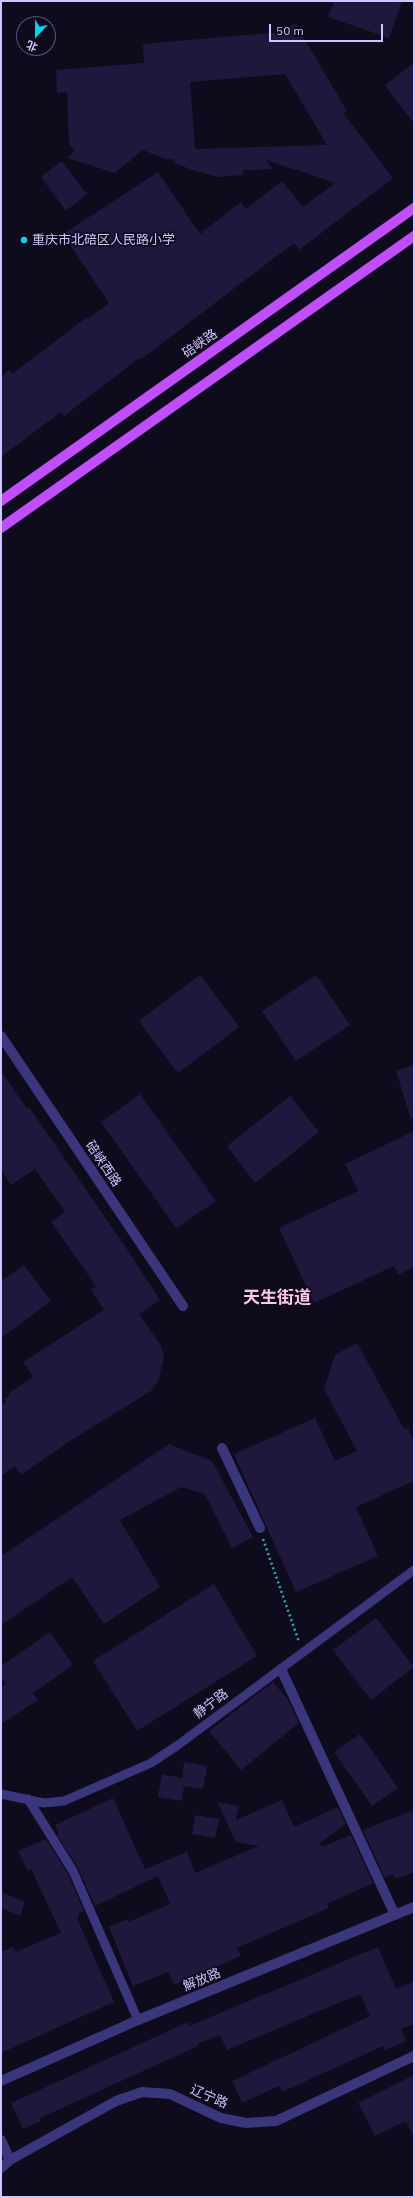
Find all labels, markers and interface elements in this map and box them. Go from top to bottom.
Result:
north arrow [16,16,56,56]
scale bar [271,16,385,42]
text: 50 m [276,23,304,38]
text: 北 [24,38,40,55]
place label: 重庆市北碚区人民路小学 [32,232,175,248]
marker: 重庆市北碚区人民路小学 [19,235,29,245]
street label: 碚峡路 [180,326,220,362]
street label: 碚峡西路 [82,1138,124,1190]
district label: 天生街道 [243,1288,311,1308]
street label: 静宁路 [191,1686,231,1722]
street label: 解放路 [181,1965,223,1995]
street label: 辽宁路 [188,2082,230,2112]

